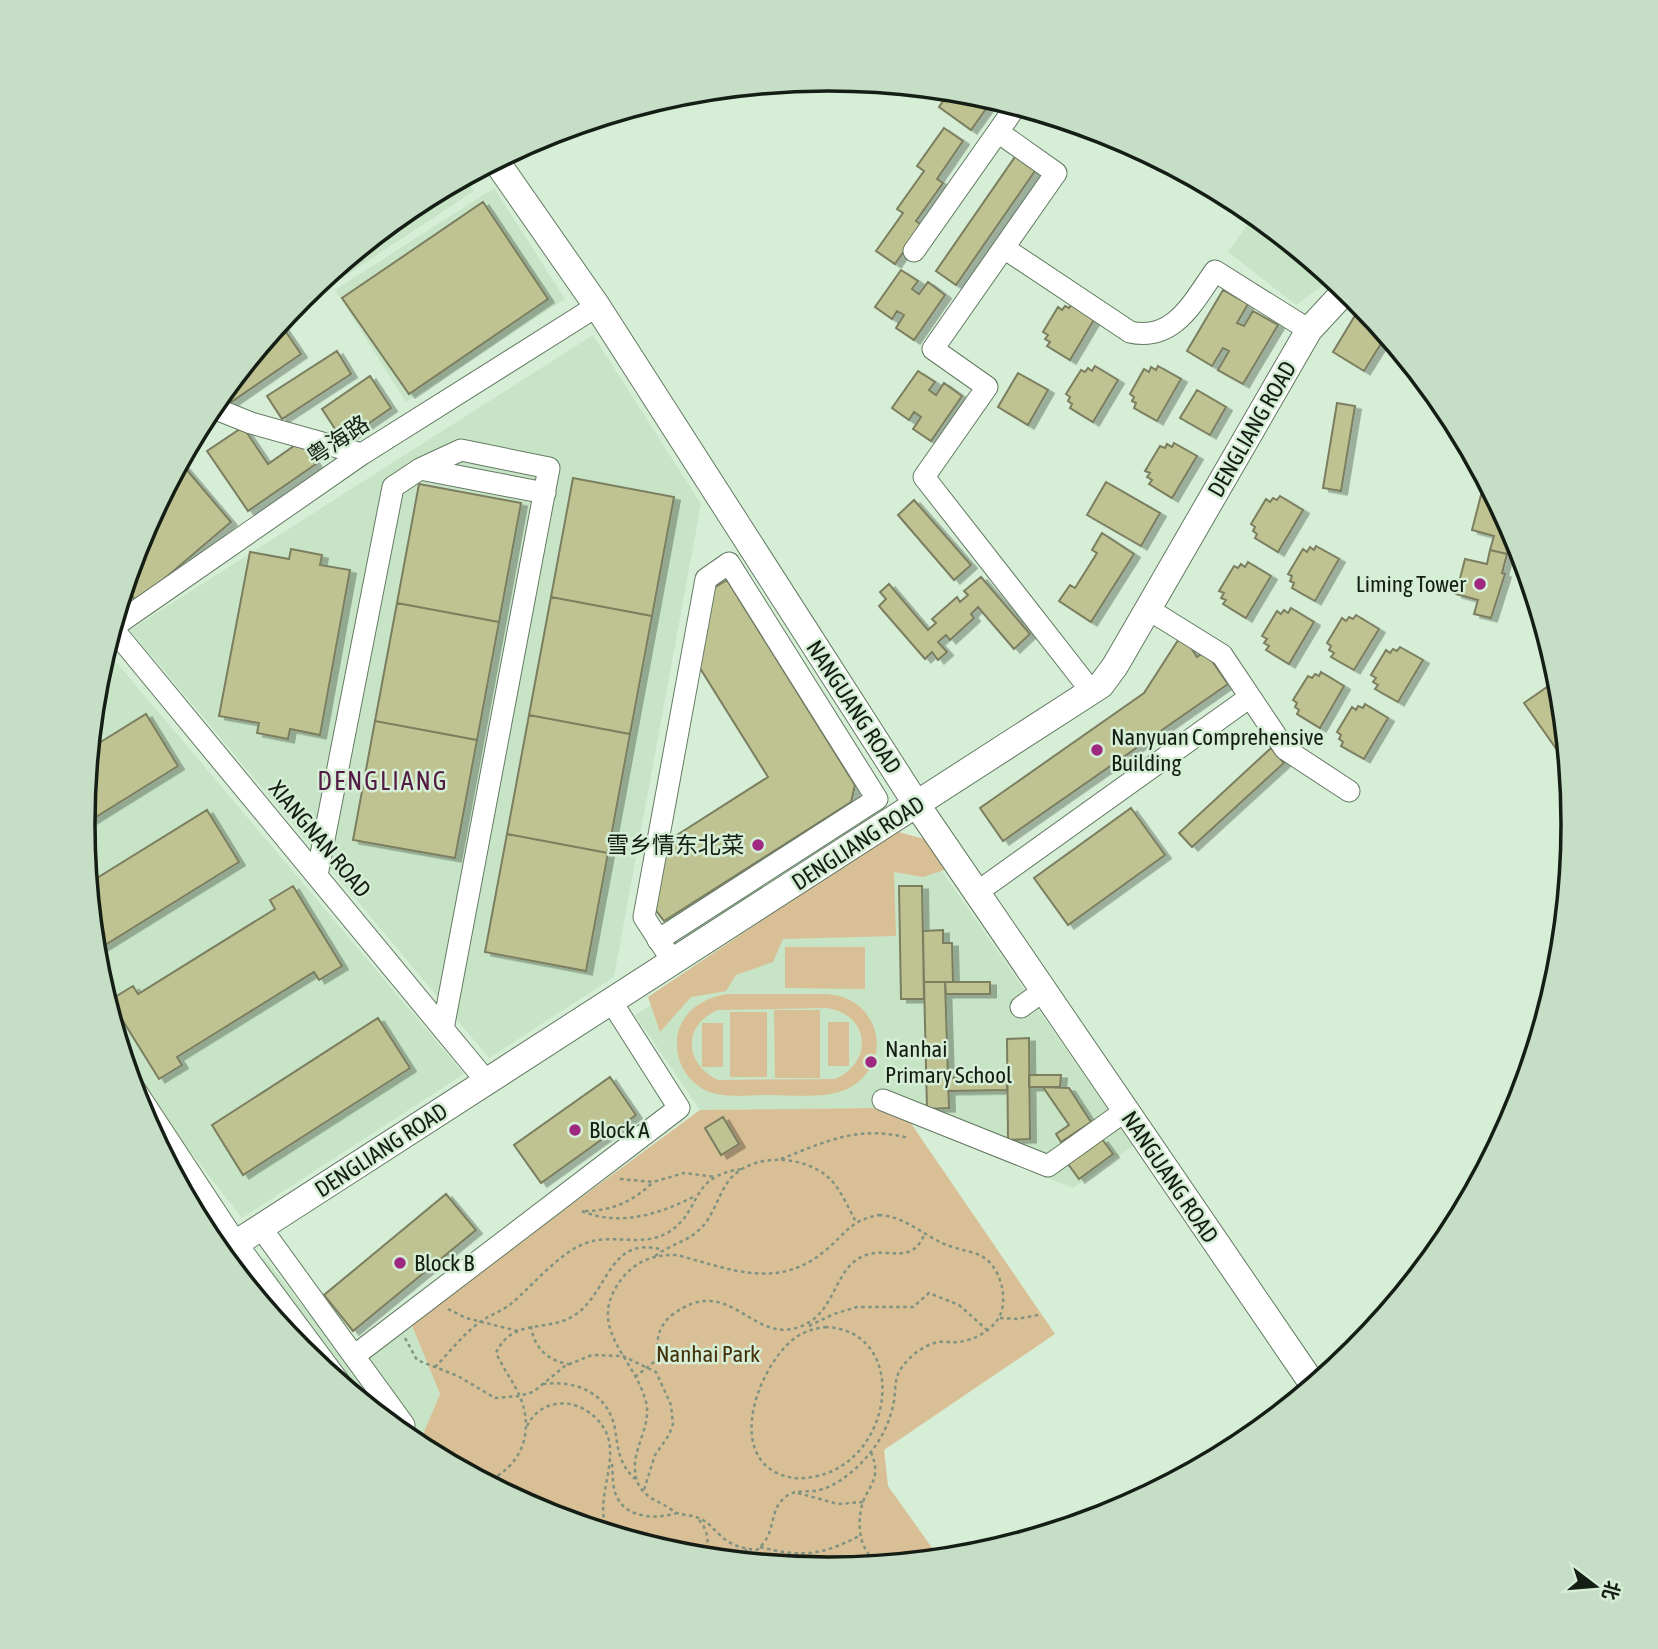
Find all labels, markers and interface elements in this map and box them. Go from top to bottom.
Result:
street label: DENGLIANG ROAD [1203,357,1301,501]
street label: 粤海路 [302,410,374,470]
place label: Liming Tower [1356,571,1467,597]
marker: Liming Tower [1472,576,1488,592]
street label: NANGUANG ROAD [801,636,907,778]
place label: Nanyuan Comprehensive Building [1111,724,1324,776]
marker: Nanyuan Comprehensive Building [1089,742,1105,758]
district label: DENGLIANG [317,766,449,796]
street label: XIANGNAN ROAD [264,776,376,902]
street label: DENGLIANG ROAD [787,791,929,895]
place label: 雪乡情东北菜 [606,832,744,858]
marker: 雪乡情东北菜 [750,837,766,853]
place label: Nanhai Primary School [885,1036,1012,1088]
marker: Nanhai Primary School [863,1054,879,1070]
street label: DENGLIANG ROAD [310,1098,452,1202]
street label: NANGUANG ROAD [1116,1106,1224,1248]
place label: Block A [589,1117,650,1143]
marker: Block A [567,1122,583,1138]
place label: Block B [414,1250,474,1276]
marker: Block B [392,1255,408,1271]
park label: Nanhai Park [656,1341,760,1367]
north arrow [1560,1551,1630,1621]
text: 北 [1598,1579,1625,1603]

